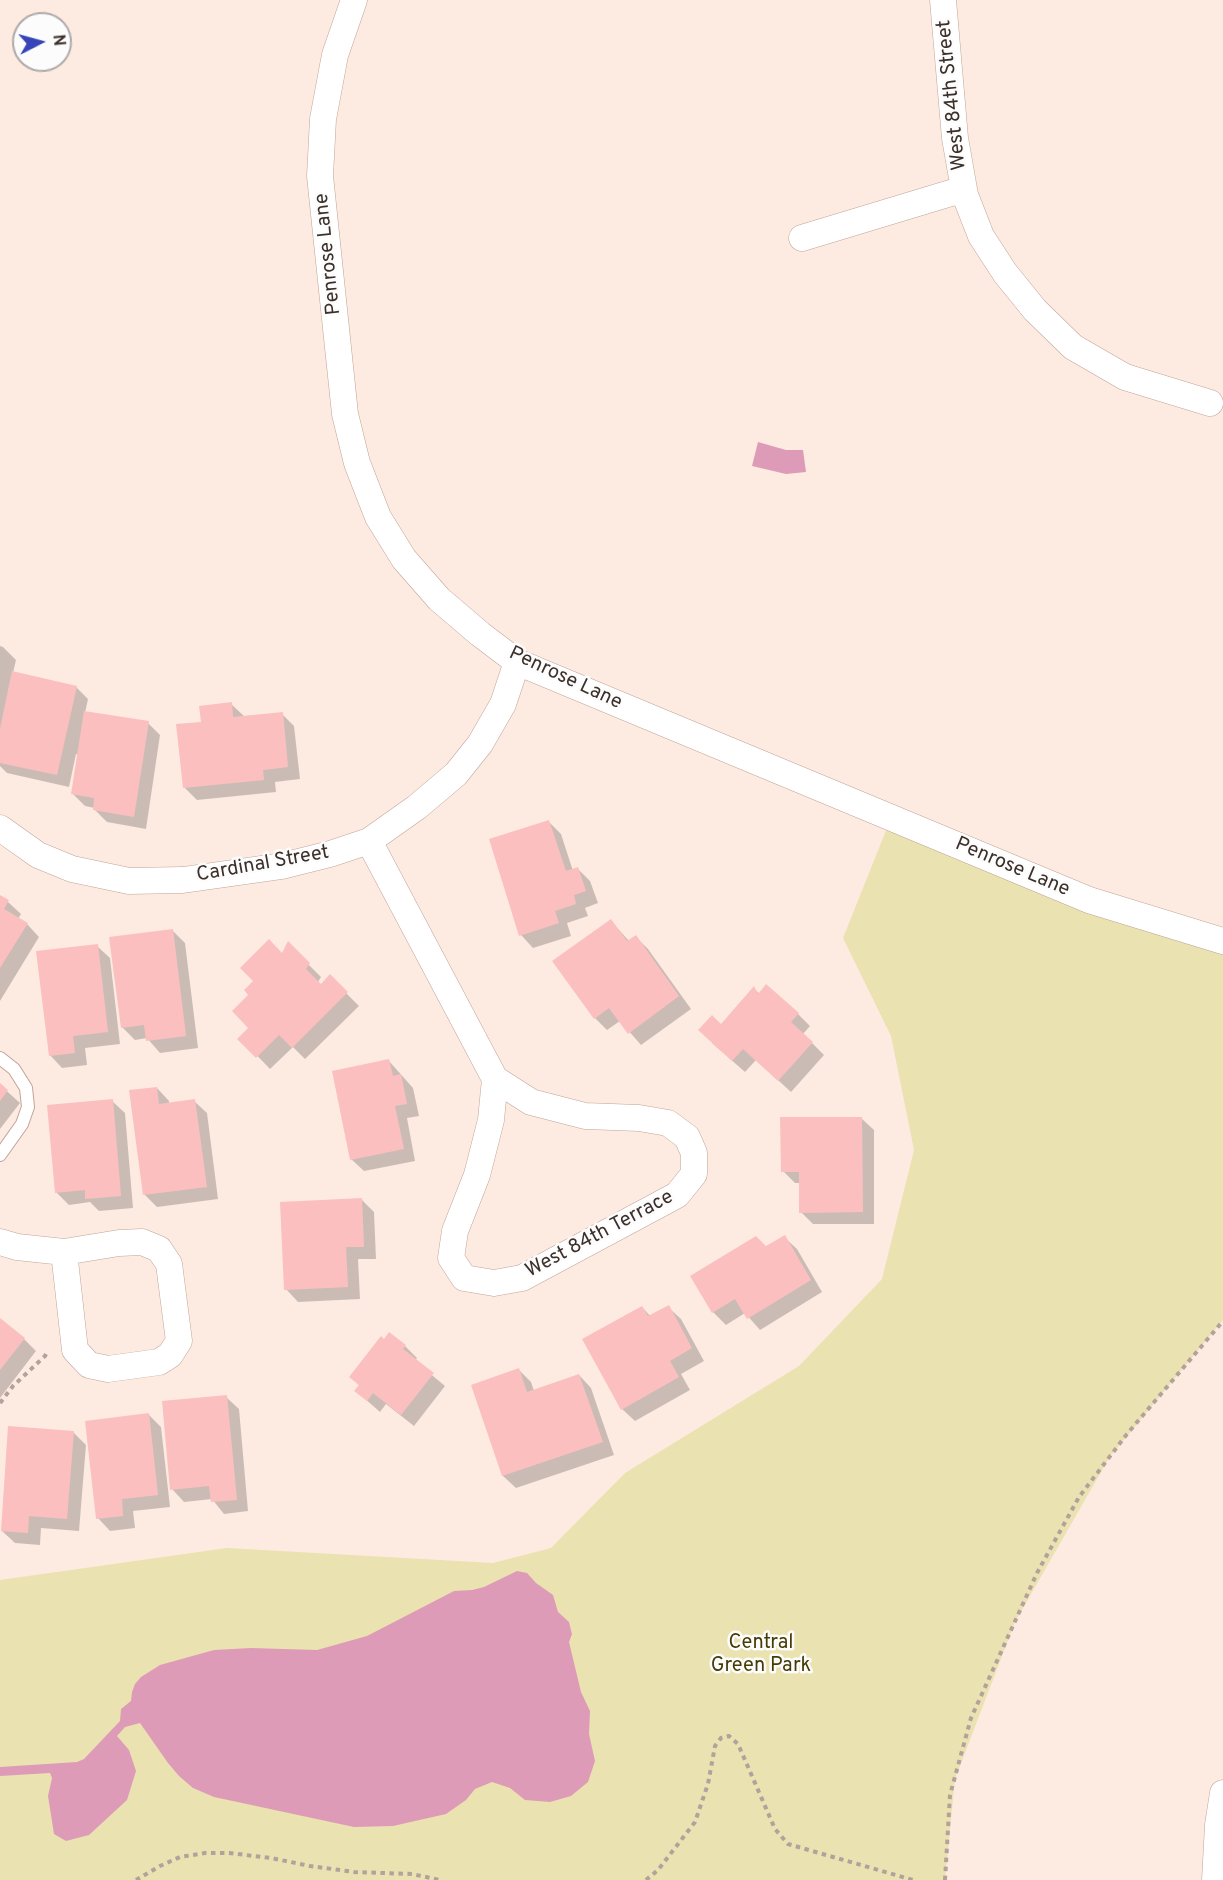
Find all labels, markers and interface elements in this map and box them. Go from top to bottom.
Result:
north arrow [12,12,72,72]
street label: West 84th Street [933,19,973,171]
text: N [47,34,68,47]
street label: Penrose Lane [311,192,347,316]
street label: Penrose Lane [505,642,625,716]
street label: Penrose Lane [951,833,1073,903]
street label: Cardinal Street [195,842,331,888]
street label: West 84th Terrace [522,1186,678,1284]
park label: Central Green Park [711,1632,811,1679]

